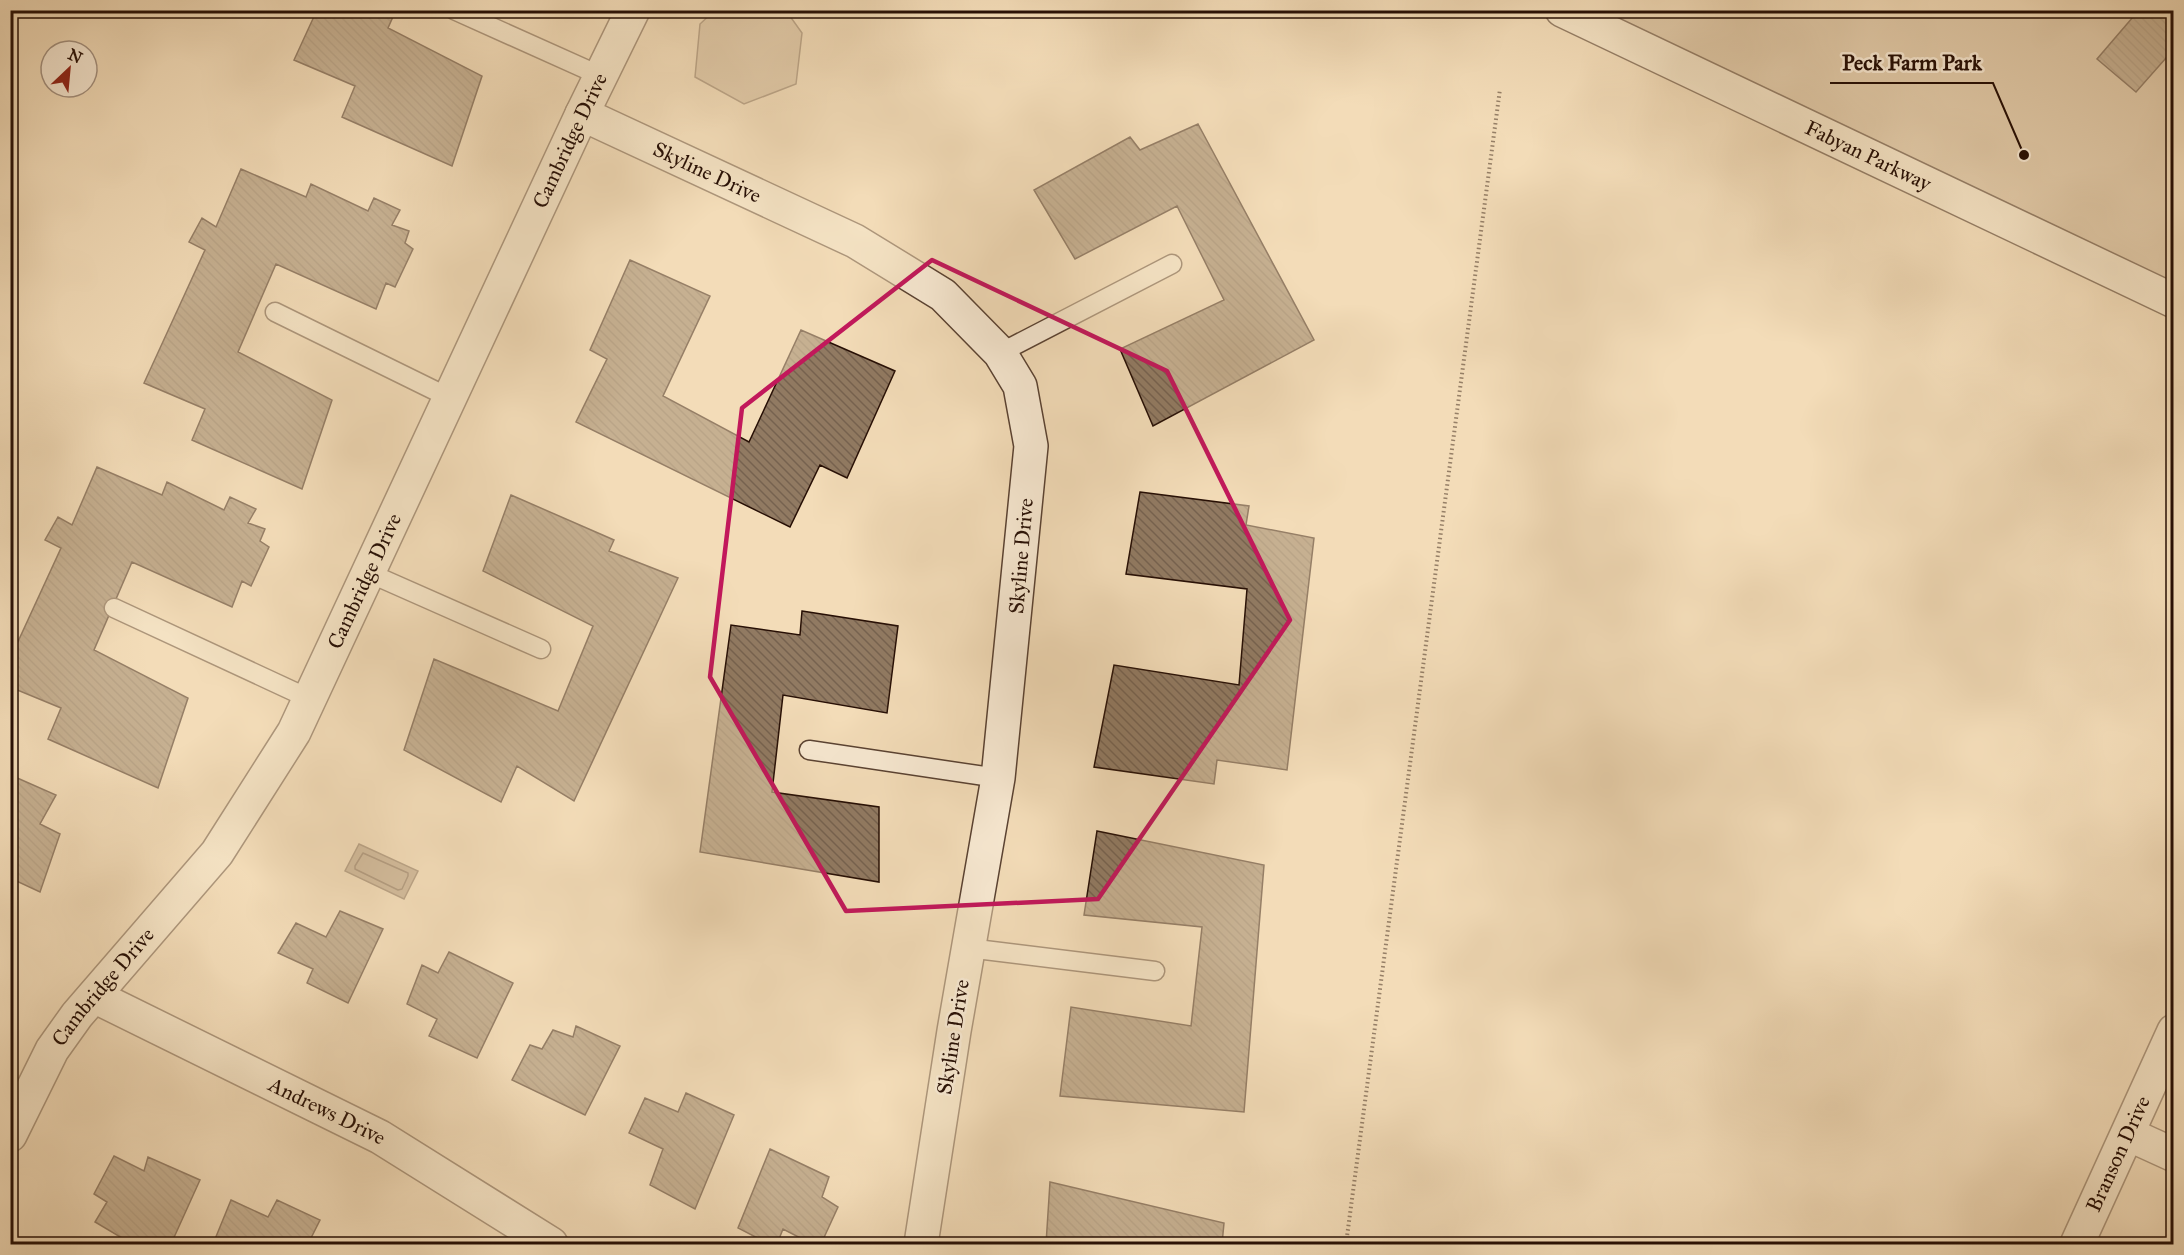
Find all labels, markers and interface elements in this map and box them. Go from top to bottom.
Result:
north arrow [39,39,99,99]
callout: Peck Farm Park [1830,43,1993,83]
text: N [65,44,86,68]
text: Peck Farm Park [1842,49,1983,76]
street label: Cambridge Drive [527,68,613,212]
street label: Fabyan Parkway [1801,114,1937,197]
street label: Skyline Drive [649,136,766,209]
street label: Skyline Drive [1003,497,1039,615]
street label: Cambridge Drive [322,509,407,653]
street label: Cambridge Drive [46,922,160,1051]
street label: Skyline Drive [931,977,975,1096]
street label: Andrews Drive [264,1071,391,1151]
street label: Branson Drive [2080,1091,2156,1216]

